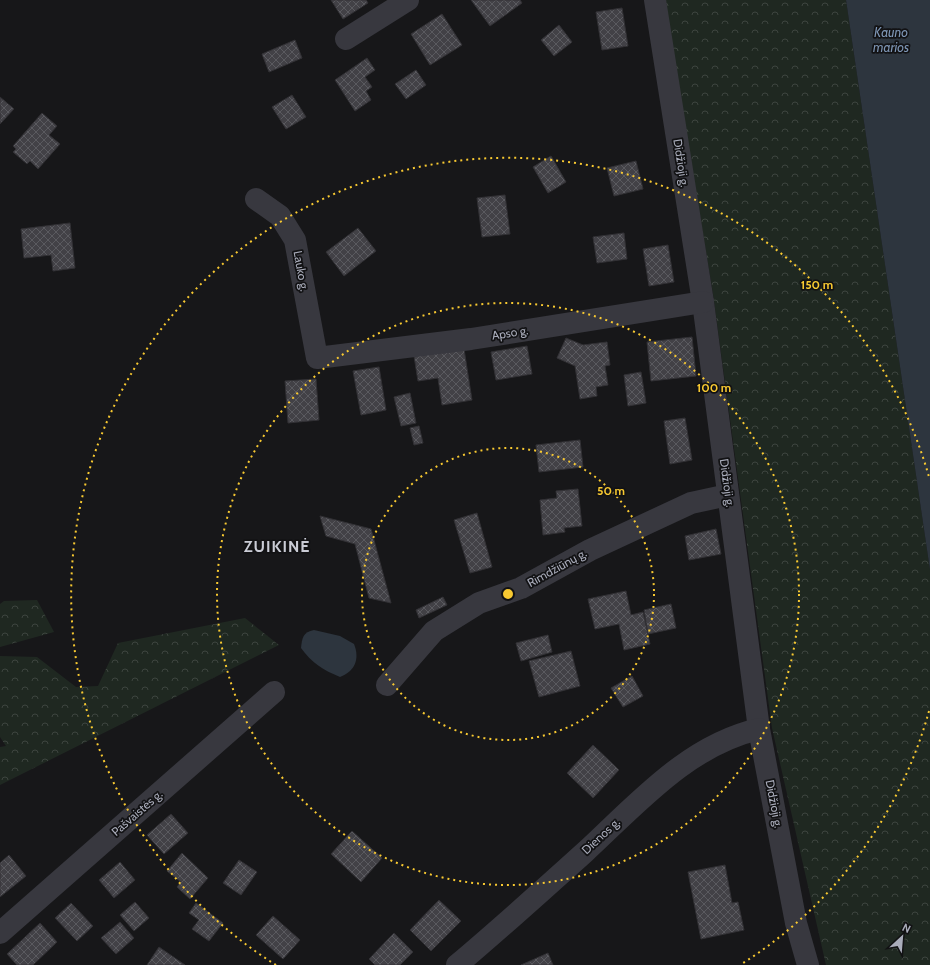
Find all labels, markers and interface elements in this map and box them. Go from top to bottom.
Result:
water label: Kauno marios [873,24,909,55]
street label: Didžioji g. [670,138,693,188]
street label: Lauko g. [291,249,312,292]
text: 150 m [801,277,833,292]
street label: Apso g. [491,322,529,343]
text: 100 m [697,380,731,395]
street label: Didžioji g. [717,458,738,508]
text: 50 m [597,483,625,498]
district label: ZUIKINĖ [244,537,310,556]
street label: Rimdžiūnų g. [524,545,589,590]
centre of rings [501,587,515,601]
street label: Didžioji g. [762,778,787,829]
street label: Pašvaistės g. [108,786,165,839]
street label: Dienos g. [578,814,623,857]
north arrow [882,917,922,957]
text: N [900,920,913,936]

